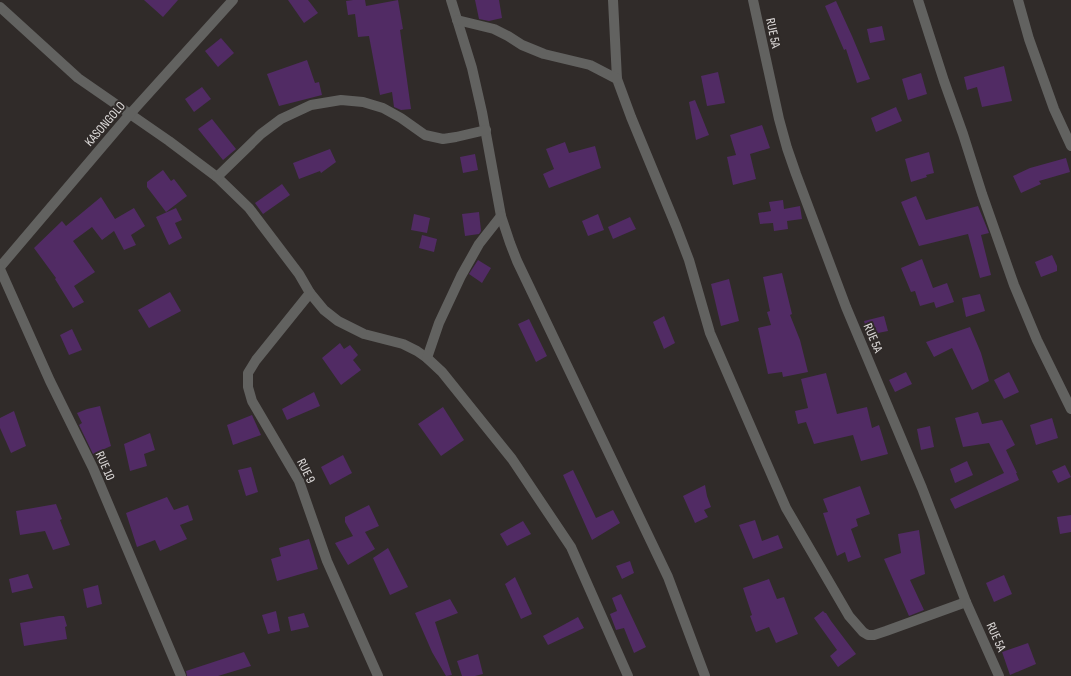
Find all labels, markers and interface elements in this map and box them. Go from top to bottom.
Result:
street label: RUE 5A [762,16,784,50]
street label: KASONGOLO [81,98,129,150]
street label: RUE 5A [860,321,887,356]
street label: RUE 10 [92,449,119,483]
street label: RUE 9 [293,456,319,486]
street label: RUE 5A [982,620,1010,655]

